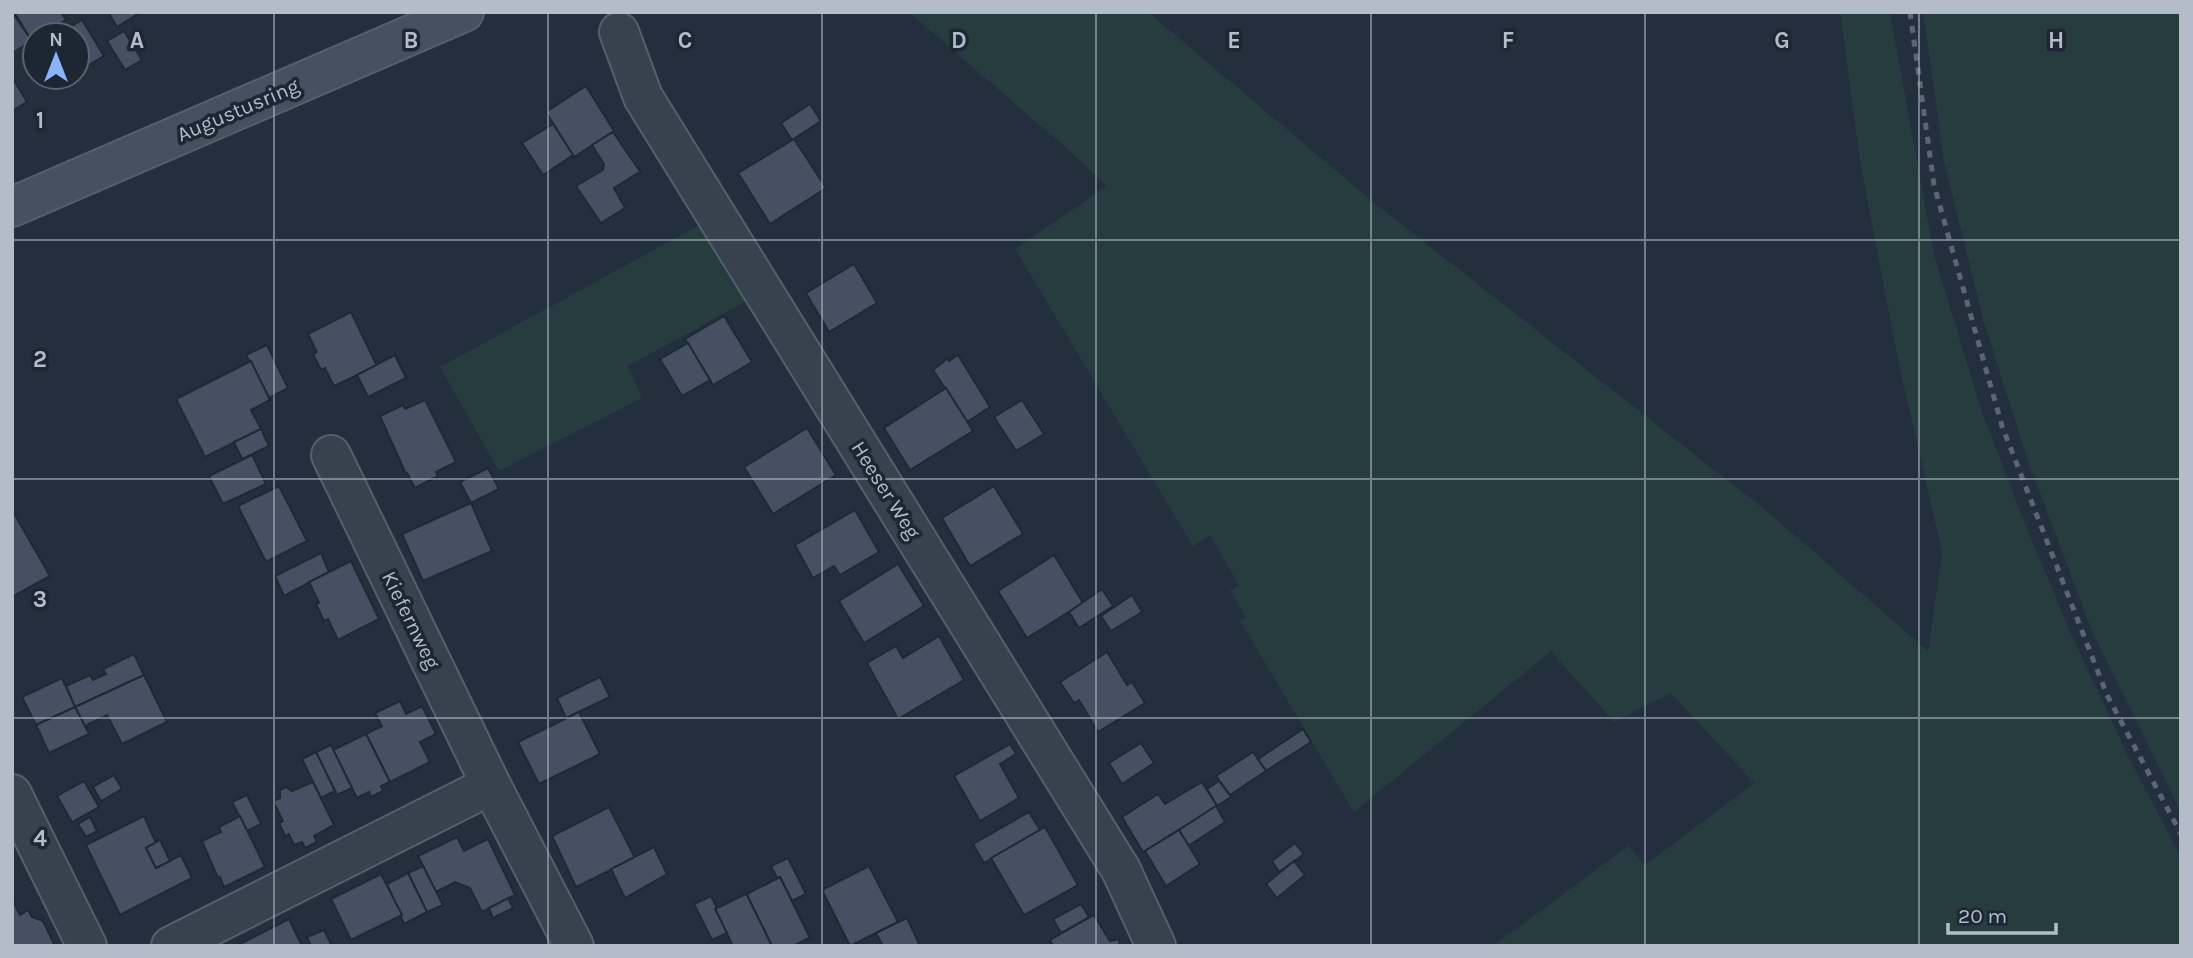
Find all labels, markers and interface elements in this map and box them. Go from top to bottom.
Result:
north arrow [21,21,91,91]
text: A [130,27,144,54]
text: B [404,27,418,54]
text: C [678,27,692,54]
text: D [951,27,967,54]
text: E [1227,27,1241,54]
text: F [1502,27,1514,54]
text: G [1774,27,1790,54]
text: H [2048,27,2064,54]
text: N [49,29,63,51]
street label: Augustusring [173,73,303,147]
text: 1 [36,107,44,134]
text: 2 [33,346,47,373]
street label: Heeser Weg [846,437,926,543]
street label: Kiefernweg [377,567,445,673]
text: 3 [33,586,47,613]
text: 4 [33,825,47,852]
scale bar [1948,892,2056,936]
text: 20 m [1958,904,2007,928]

